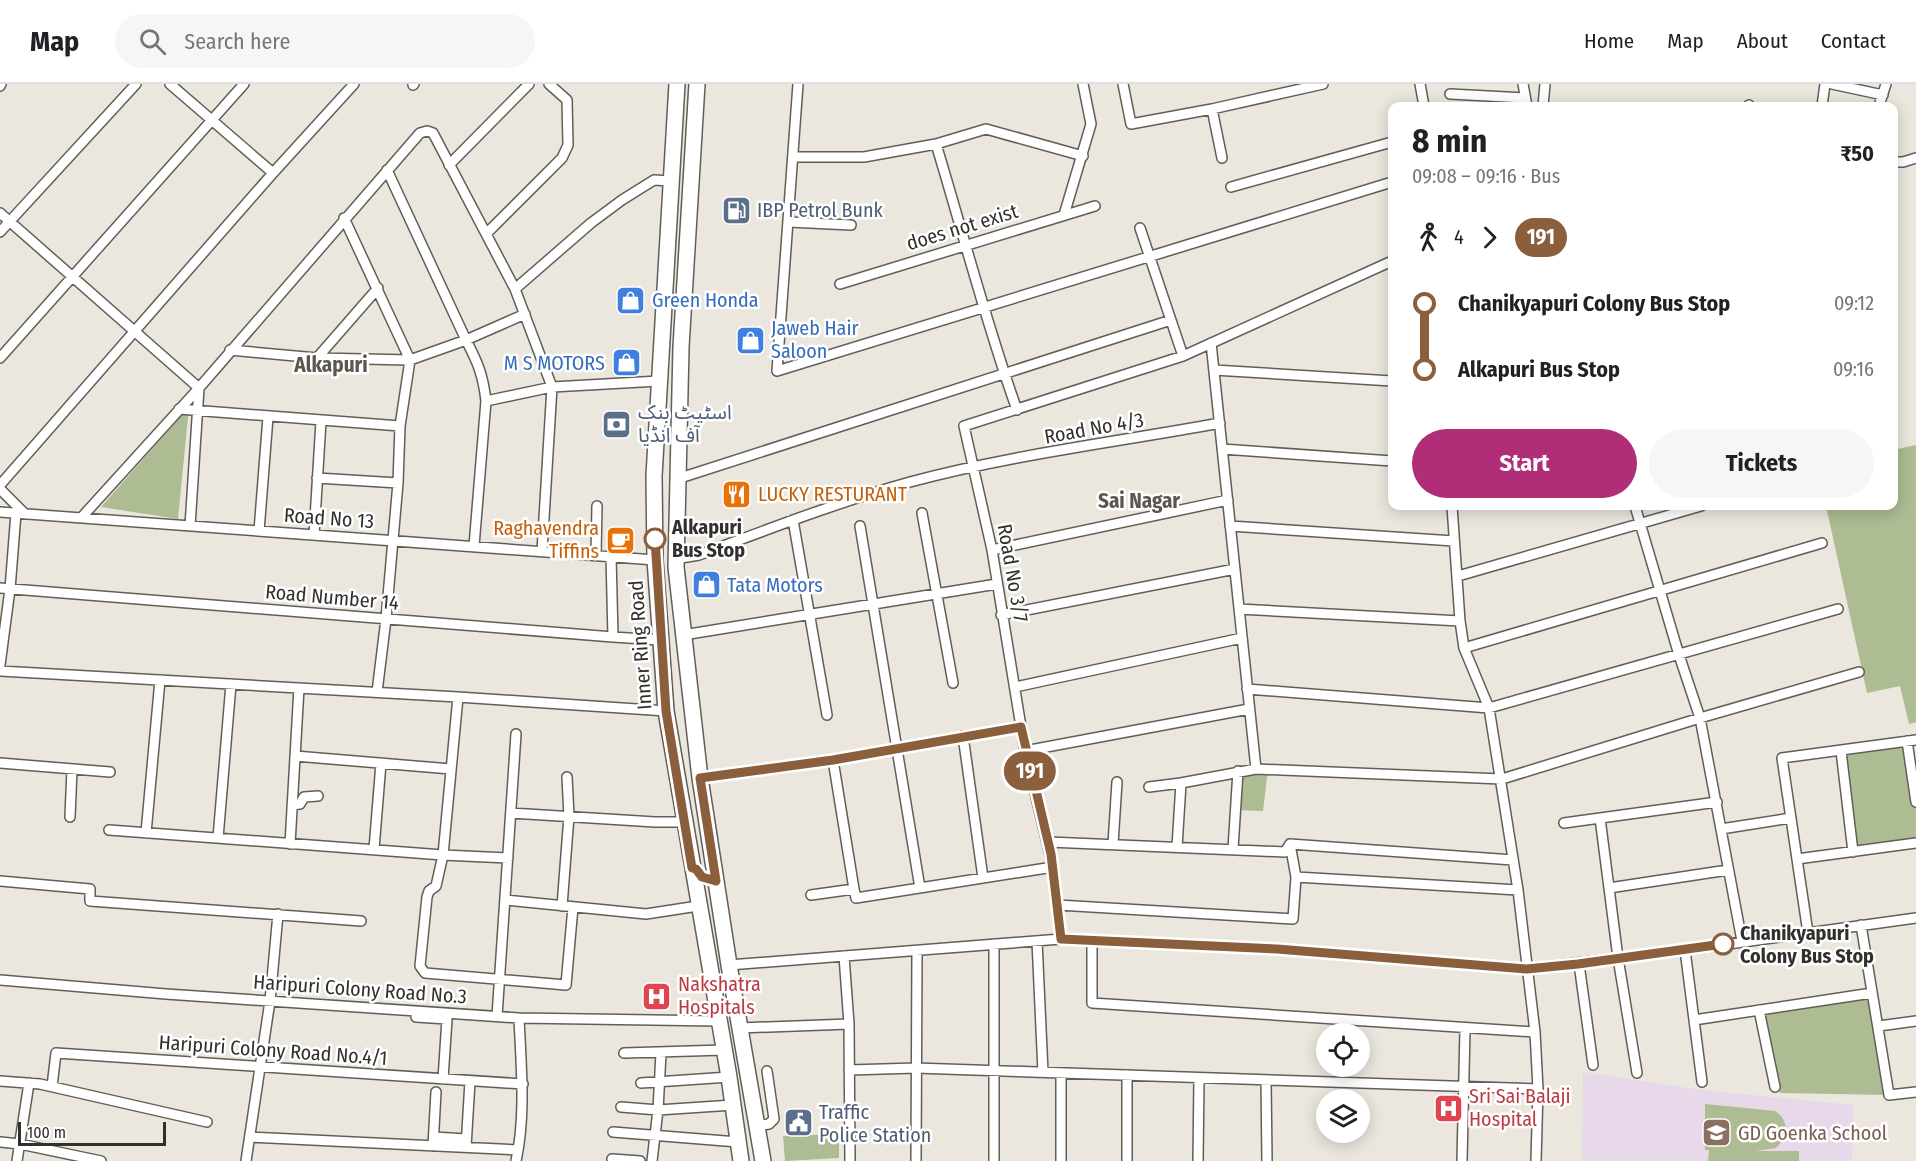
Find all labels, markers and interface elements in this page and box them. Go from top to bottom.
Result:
search box [115,14,535,68]
text: Map [30,25,79,58]
icon: search [136,25,169,58]
text: Search here [184,28,290,55]
text: Home [1584,28,1634,54]
text: Map [1667,28,1704,54]
text: About [1737,28,1788,54]
text: Contact [1821,28,1886,54]
text: 8 min [1412,121,1487,161]
text: ₹50 [1840,140,1874,167]
text: 09:08 – 09:16 · Bus [1412,164,1560,188]
fuel station icon: IBP Petrol Bunk [720,194,752,226]
place label: IBP Petrol Bunk [757,198,883,222]
street label: does not exist [903,199,1021,255]
icon: walk [1412,221,1445,254]
icon: forward [1473,221,1506,254]
text: 191 [1527,224,1555,250]
text: 4 [1454,225,1464,249]
shop icon: Green Honda [615,284,647,316]
place label: Green Honda [652,288,759,312]
text: Chanikyapuri Colony Bus Stop [1458,290,1730,317]
text: 09:12 [1834,291,1874,315]
place label: Jaweb Hair Saloon [771,316,858,363]
shop icon: Jaweb Hair Saloon [734,324,766,356]
shop icon: M S MOTORS [610,347,642,379]
place label: M S MOTORS [504,351,605,375]
district label: Alkapuri [293,352,368,378]
text: Alkapuri Bus Stop [1458,356,1620,383]
text: 09:16 [1833,357,1874,381]
place label: اسٹیٹ بنک آف انڈیا [638,400,732,447]
street label: Road No 4/3 [1042,407,1146,449]
bank icon: اسٹیٹ بنک آف انڈیا [601,408,633,440]
button: Start [1412,429,1637,498]
button: Tickets [1649,429,1874,498]
restaurant icon: LUCKY RESTURANT [721,478,753,510]
place label: LUCKY RESTURANT [758,482,908,506]
district label: Sai Nagar [1098,488,1180,514]
street label: Road No 13 [283,503,375,533]
place label: Alkapuri Bus Stop [671,515,745,562]
place label: Raghavendra Tiffins [493,516,599,563]
street label: Road No 3/7 [993,522,1033,624]
cafe icon: Raghavendra Tiffins [604,524,636,556]
marker: Alkapuri Bus Stop [644,528,666,550]
shop icon: Tata Motors [690,569,722,601]
place label: Tata Motors [727,573,823,597]
street label: Road Number 14 [264,579,400,615]
street label: Inner Ring Road [623,579,657,711]
line badge: 191 [996,752,1064,790]
text: 191 [1016,758,1044,784]
place label: Chanikyapuri Colony Bus Stop [1740,921,1874,968]
marker: Chanikyapuri Colony Bus Stop [1712,933,1734,955]
street label: Haripuri Colony Road No.3 [253,970,467,1008]
place label: Nakshatra Hospitals [678,972,761,1019]
hospital icon: Nakshatra Hospitals [641,980,673,1012]
map controls [1316,1023,1370,1143]
button: locate [1316,1023,1370,1077]
street label: Haripuri Colony Road No.4/1 [158,1030,388,1070]
place label: Sri Sai Balaji Hospital [1469,1084,1571,1131]
button: layers [1316,1089,1370,1143]
hospital icon: Sri Sai Balaji Hospital [1432,1092,1464,1124]
place label: Traffic Police Station [819,1100,931,1147]
public building icon: Traffic Police Station [782,1107,814,1139]
school or university icon: GD Goenka School [1701,1117,1733,1149]
scale bar [18,1119,166,1146]
place label: GD Goenka School [1738,1121,1887,1145]
text: 100 m [27,1123,66,1142]

